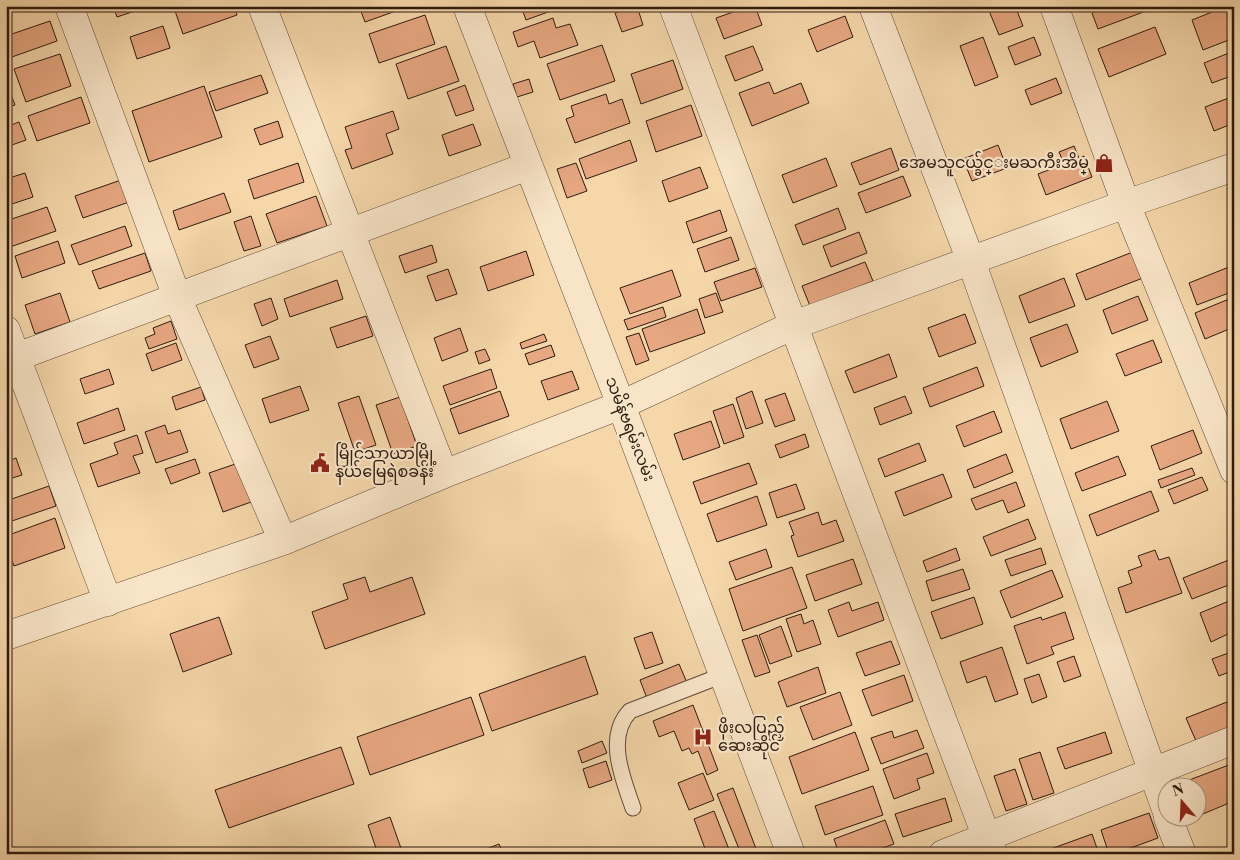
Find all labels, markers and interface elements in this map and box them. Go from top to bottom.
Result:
place label: အေမသူငယ္ခ်င္းမႀကီးအိမ္ [899,151,1089,177]
shop icon: အေမသူငယ္ခ်င္းမႀကီးအိမ္ [1093,152,1115,174]
street label: သမိန်ဗရမ်းလမ်း [598,373,661,485]
place label: မြိုင်သာယာမြို့ နယ်မြေရဲစခန်း [335,442,437,485]
public building icon: မြိုင်သာယာမြို့ နယ်မြေရဲစခန်း [309,452,331,474]
place label: ဖိုးလပြည့် ဆေးဆိုင် [718,716,785,760]
hospital icon: ဖိုးလပြည့် ဆေးဆိုင် [692,726,714,748]
north arrow [1158,778,1208,828]
text: N [1170,780,1186,801]

